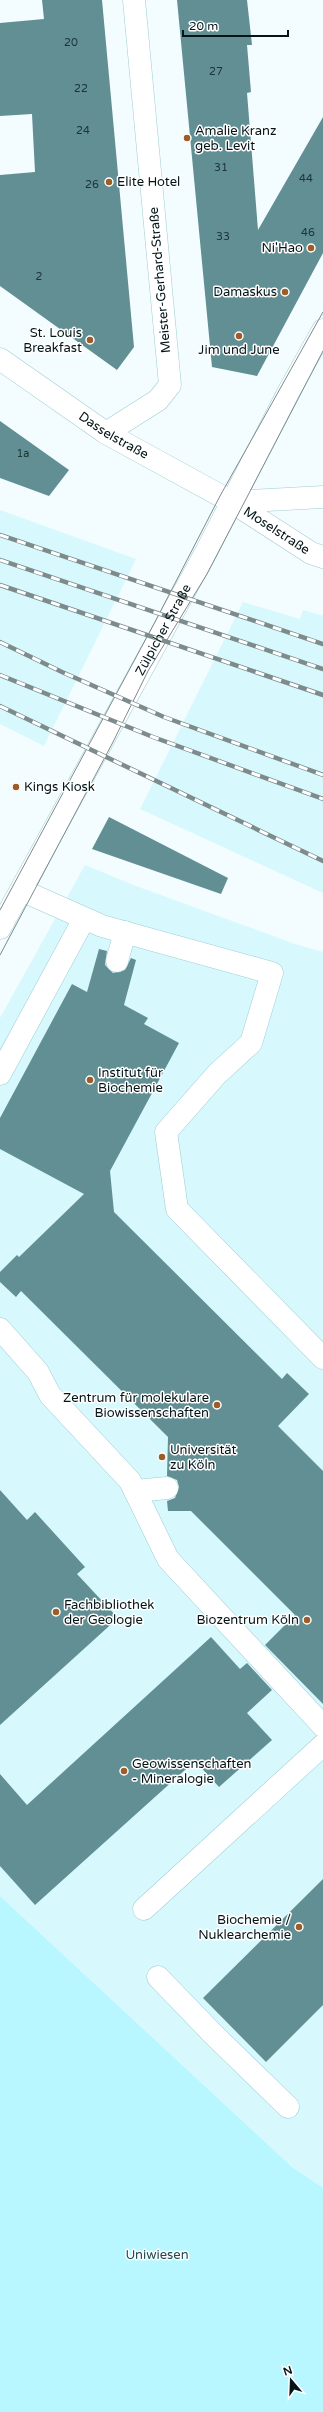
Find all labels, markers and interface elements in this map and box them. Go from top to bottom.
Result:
scale bar [183,12,288,38]
text: 20 m [189,19,218,33]
house number: 20 [64,36,78,49]
house number: 27 [209,65,223,78]
house number: 22 [74,82,88,95]
place label: Amalie Kranz geb. Levit [195,123,276,154]
house number: 24 [76,124,90,137]
marker: Amalie Kranz geb. Levit [182,133,192,143]
house number: 31 [214,161,228,174]
house number: 44 [299,172,313,185]
place label: Elite Hotel [117,174,180,190]
marker: Elite Hotel [104,177,114,187]
house number: 26 [85,178,99,191]
street label: Meister-Gerhard-Straße [146,206,174,354]
house number: 46 [301,226,315,239]
house number: 33 [216,230,230,243]
place label: Ni'Hao [262,240,303,256]
marker: Ni'Hao [306,243,316,253]
house number: 2 [36,270,43,283]
place label: Damaskus [213,284,277,300]
marker: Damaskus [280,287,290,297]
place label: St. Louis Breakfast [23,325,82,356]
marker: Jim und June [234,331,244,341]
marker: St. Louis Breakfast [85,335,95,345]
place label: Jim und June [198,342,280,358]
street label: Dasselstraße [75,408,151,463]
house number: 1a [16,447,30,460]
street label: Moselstraße [240,503,313,558]
street label: Zülpicher Straße [132,581,195,678]
place label: Kings Kiosk [24,779,95,795]
marker: Kings Kiosk [11,782,21,792]
place label: Institut für Biochemie [98,1065,163,1096]
marker: Institut für Biochemie [85,1075,95,1085]
place label: Zentrum für molekulare Biowissenschaften [63,1390,209,1421]
marker: Zentrum für molekulare Biowissenschaften [212,1400,222,1410]
place label: Universität zu Köln [170,1442,237,1473]
marker: Universität zu Köln [157,1452,167,1462]
place label: Fachbibliothek der Geologie [64,1597,154,1628]
marker: Fachbibliothek der Geologie [51,1607,61,1617]
place label: Biozentrum Köln [196,1612,299,1628]
marker: Biozentrum Köln [302,1615,312,1625]
place label: Geowissenschaften - Mineralogie [132,1756,252,1787]
marker: Geowissenschaften - Mineralogie [119,1766,129,1776]
place label: Biochemie / Nuklearchemie [198,1912,291,1943]
marker: Biochemie / Nuklearchemie [294,1922,304,1932]
park label: Uniwiesen [125,2247,189,2263]
north arrow [271,2360,311,2400]
text: N [282,2363,294,2379]

